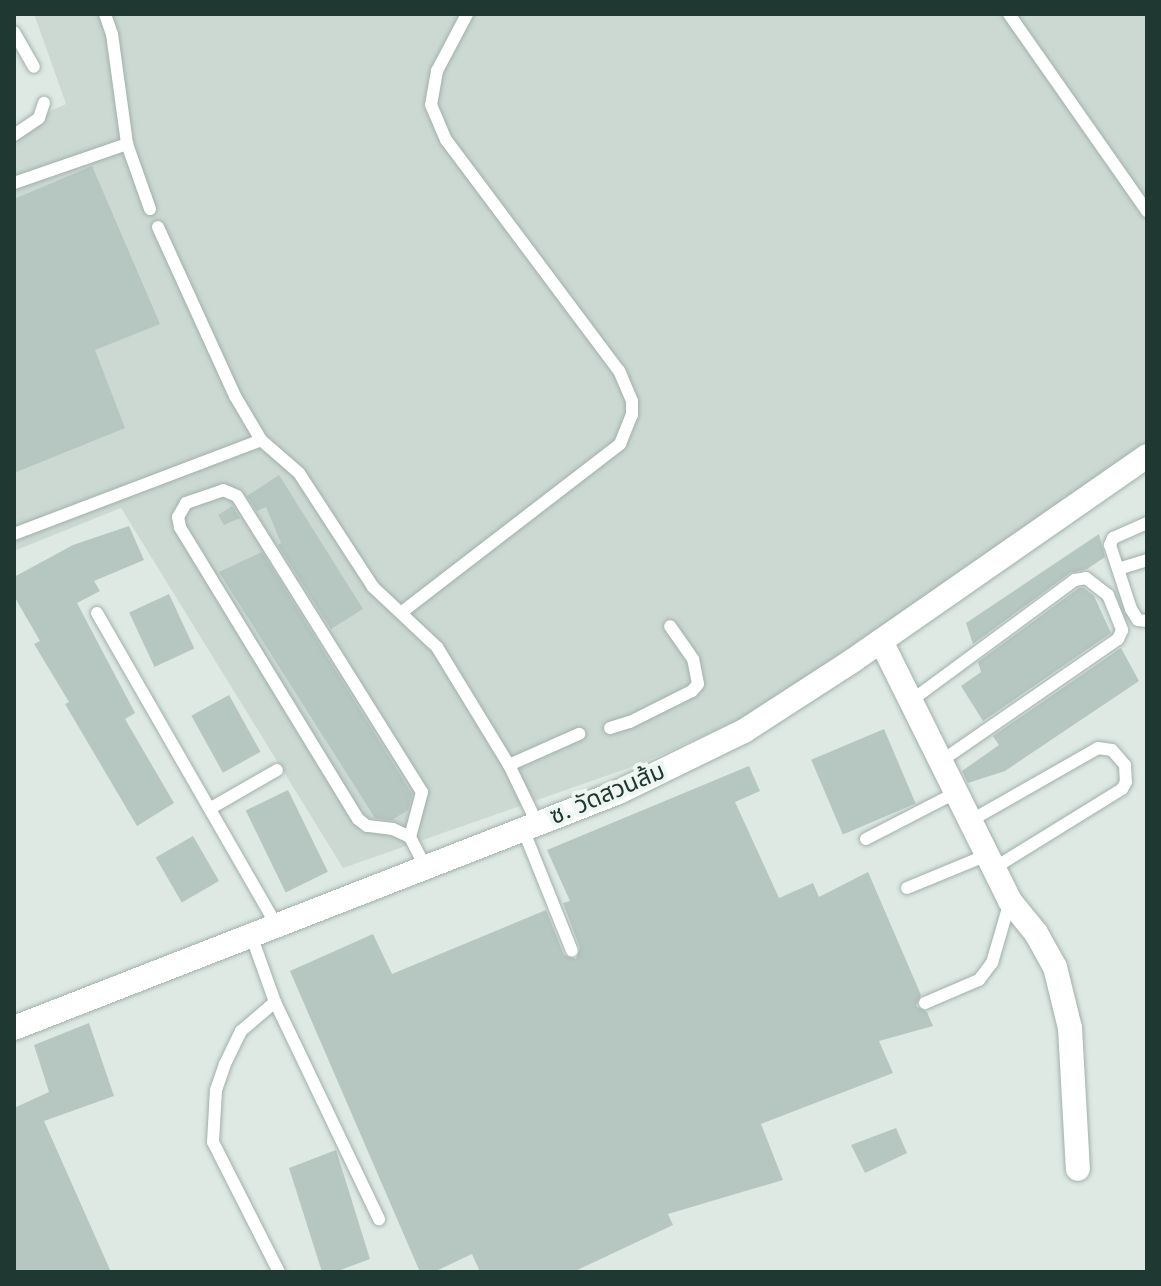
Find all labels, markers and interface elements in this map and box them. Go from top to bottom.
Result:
street label: ซ. วัดสวนส้ม [545,756,669,830]

